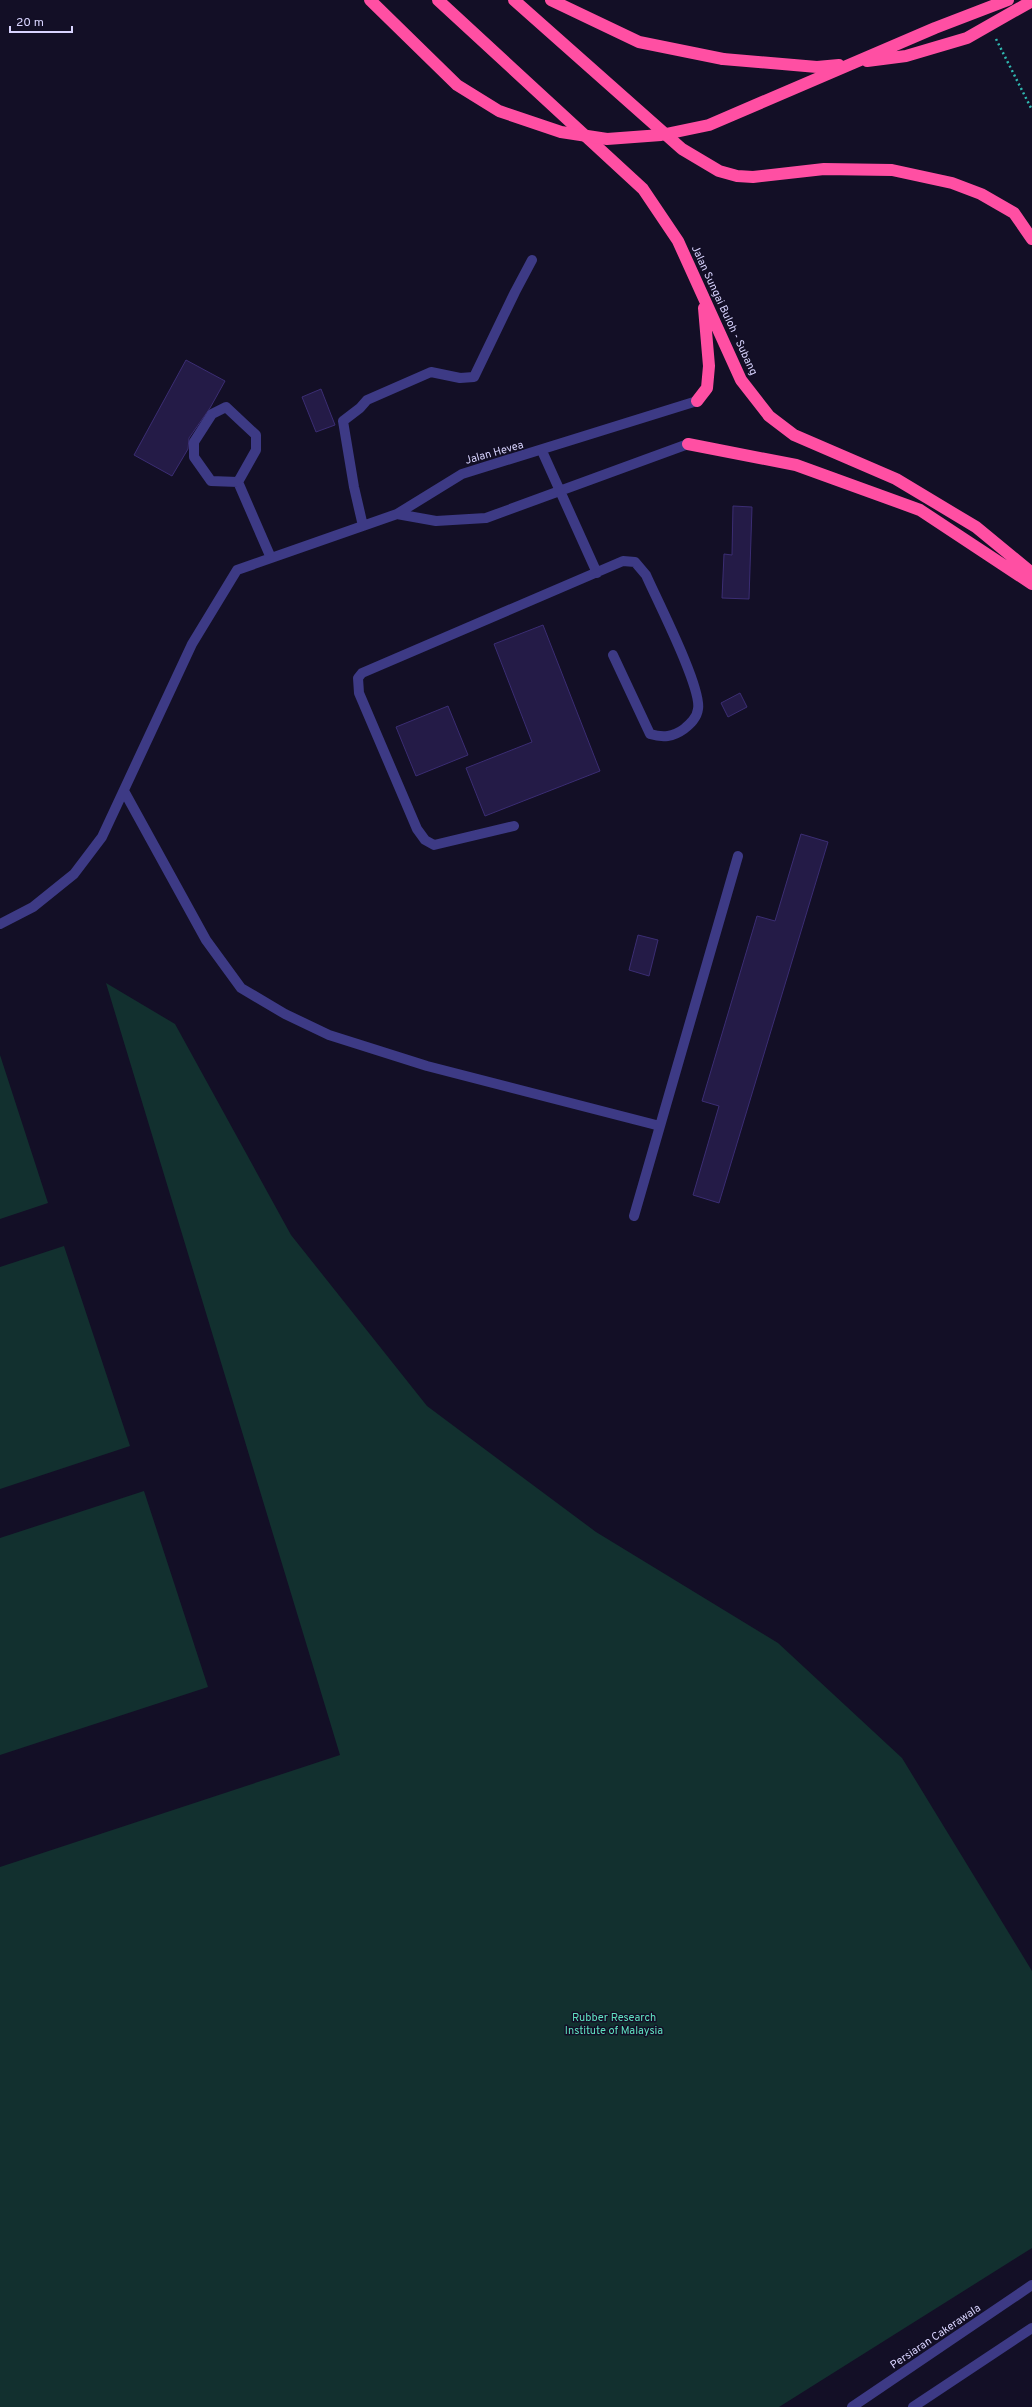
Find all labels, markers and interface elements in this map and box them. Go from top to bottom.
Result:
scale bar [10,8,72,34]
text: 20 m [16,15,44,31]
street label: Jalan Sungai Buloh - Subang [688,243,760,378]
street label: Jalan Hevea [463,438,525,468]
park label: Rubber Research Institute of Malaysia [565,2011,663,2038]
street label: Persiaran Cakerawala [888,2301,984,2372]

